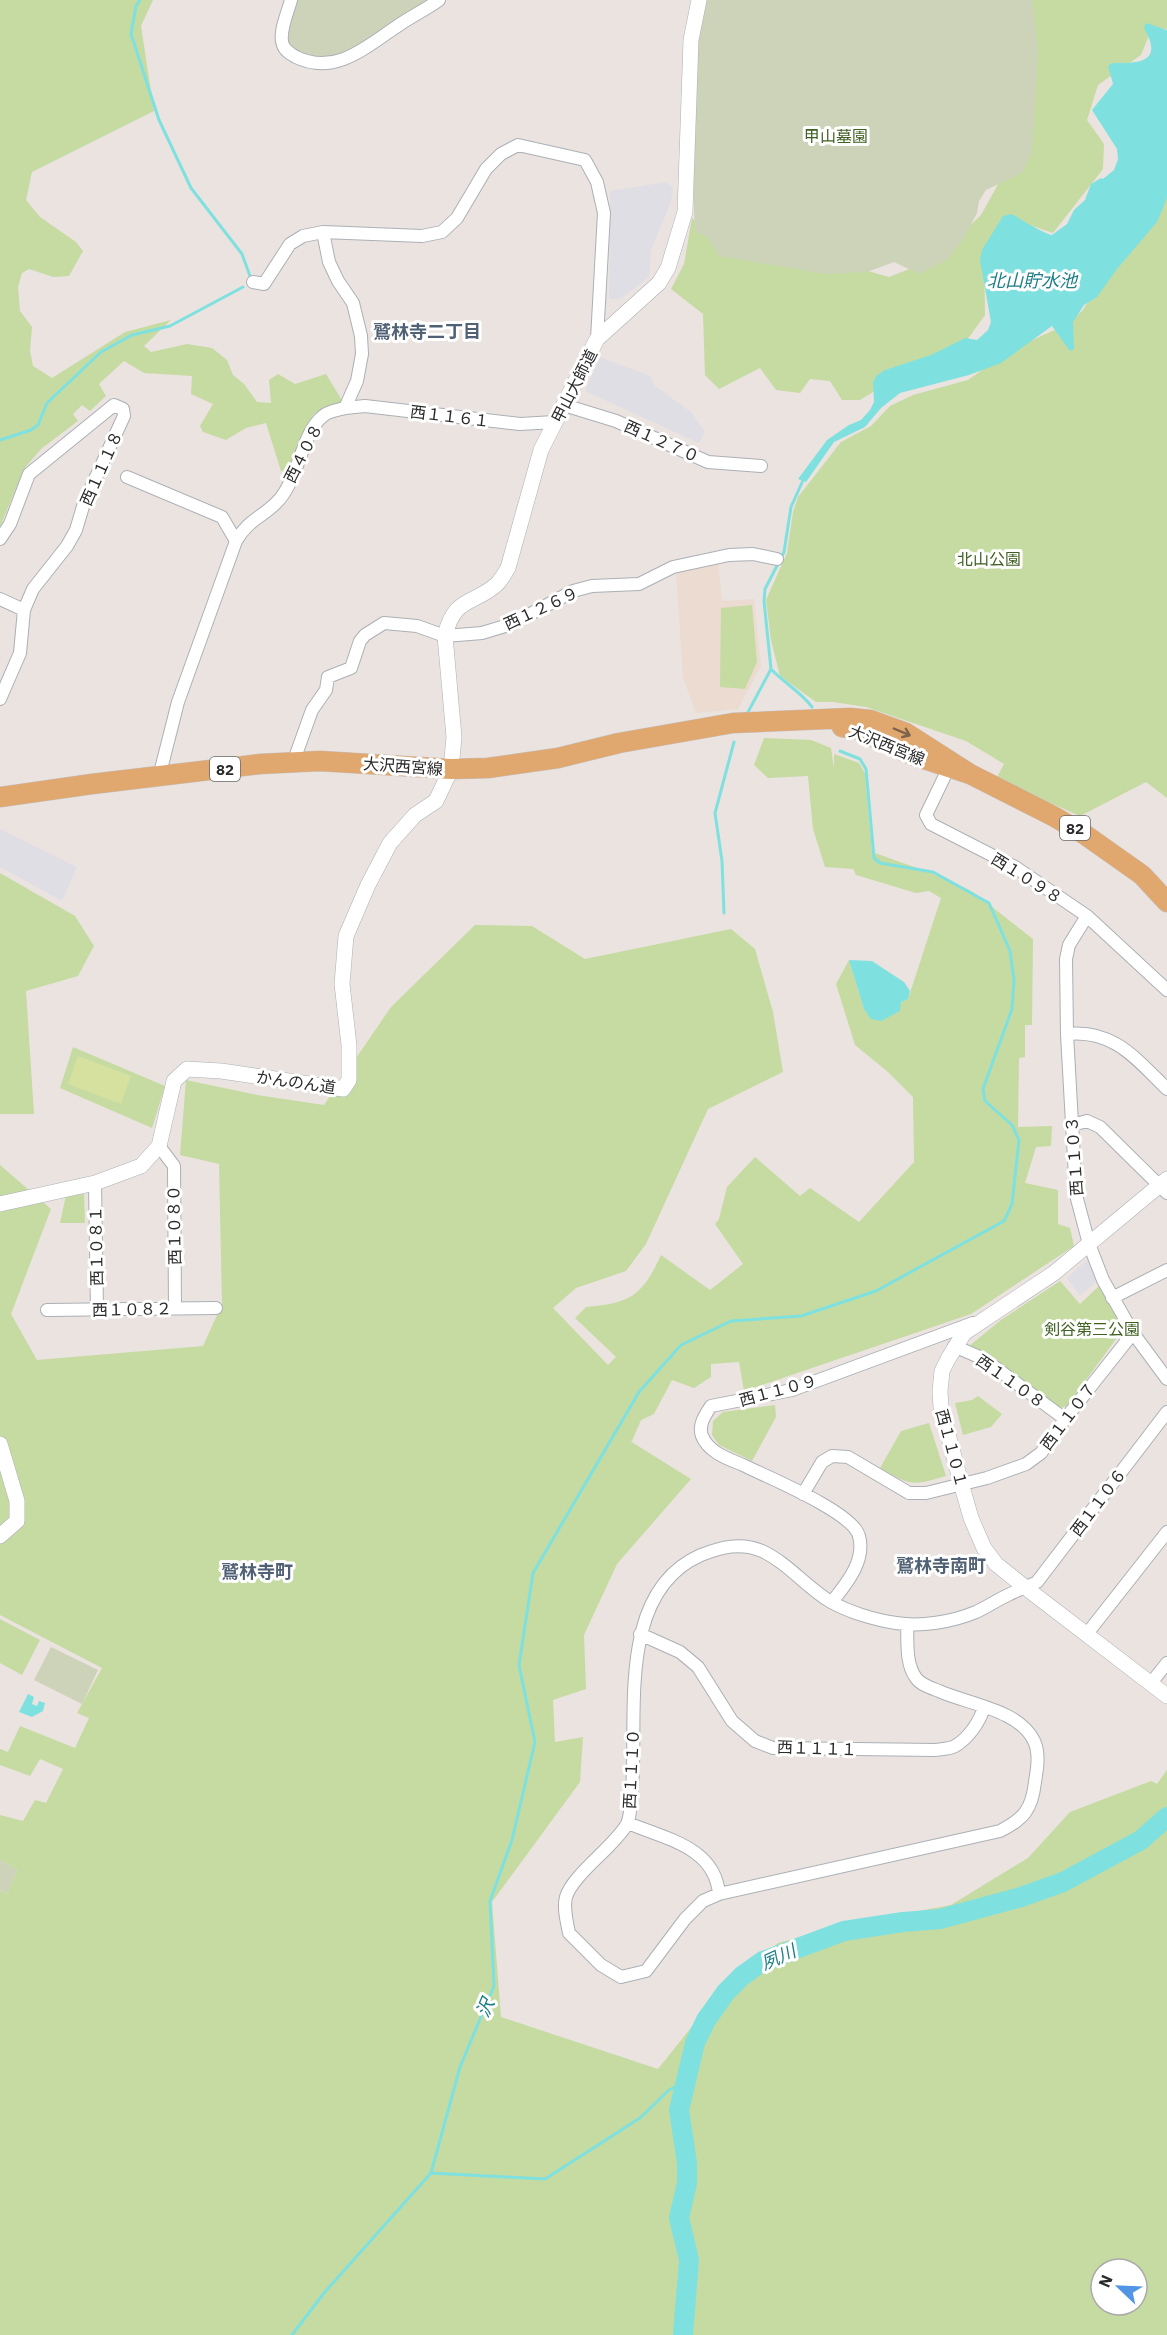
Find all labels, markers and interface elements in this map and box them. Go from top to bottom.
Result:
park label: 甲山墓園 [804,126,868,146]
water label: 北山貯水池 [987,269,1079,292]
district label: 鷲林寺二丁目 [373,320,481,343]
street label: 甲山大師道 [547,346,601,426]
street label: 西１１６１ [409,401,491,431]
street label: 西１２７０ [621,416,703,466]
street label: 西４０８ [280,420,326,486]
street label: 西１１１８ [76,427,126,509]
park label: 北山公園 [957,549,1021,569]
street label: 西１２６９ [501,582,581,634]
street label: 大沢西宮線 [846,721,928,769]
one-way arrow [892,727,910,738]
street label: 大沢西宮線 [362,753,444,779]
road number: 82 [210,757,240,781]
road number: 82 [1060,816,1090,840]
street label: 西１０９８ [988,848,1066,908]
street label: かんのん道 [255,1067,337,1097]
street label: 西１１０３ [1061,1115,1087,1197]
street label: 西１０８０ [163,1185,185,1265]
street label: 西１０８１ [85,1206,107,1286]
street label: 西１０８２ [92,1298,172,1320]
park label: 剣谷第三公園 [1044,1319,1140,1339]
street label: 西１１０８ [972,1350,1050,1412]
street label: 西１１０９ [737,1370,819,1410]
street label: 西１１０７ [1036,1378,1100,1454]
street label: 西１１０１ [932,1407,972,1489]
street label: 西１１０６ [1066,1464,1130,1540]
district label: 鷲林寺南町 [896,1554,986,1577]
district label: 鷲林寺町 [221,1560,293,1583]
street label: 西１１１０ [619,1729,643,1809]
street label: 西１１１１ [777,1737,857,1759]
water label: 夙川 [757,1938,801,1975]
water label: 沢 [471,1993,500,2021]
north arrow [1089,2257,1149,2317]
text: N [1094,2272,1117,2290]

